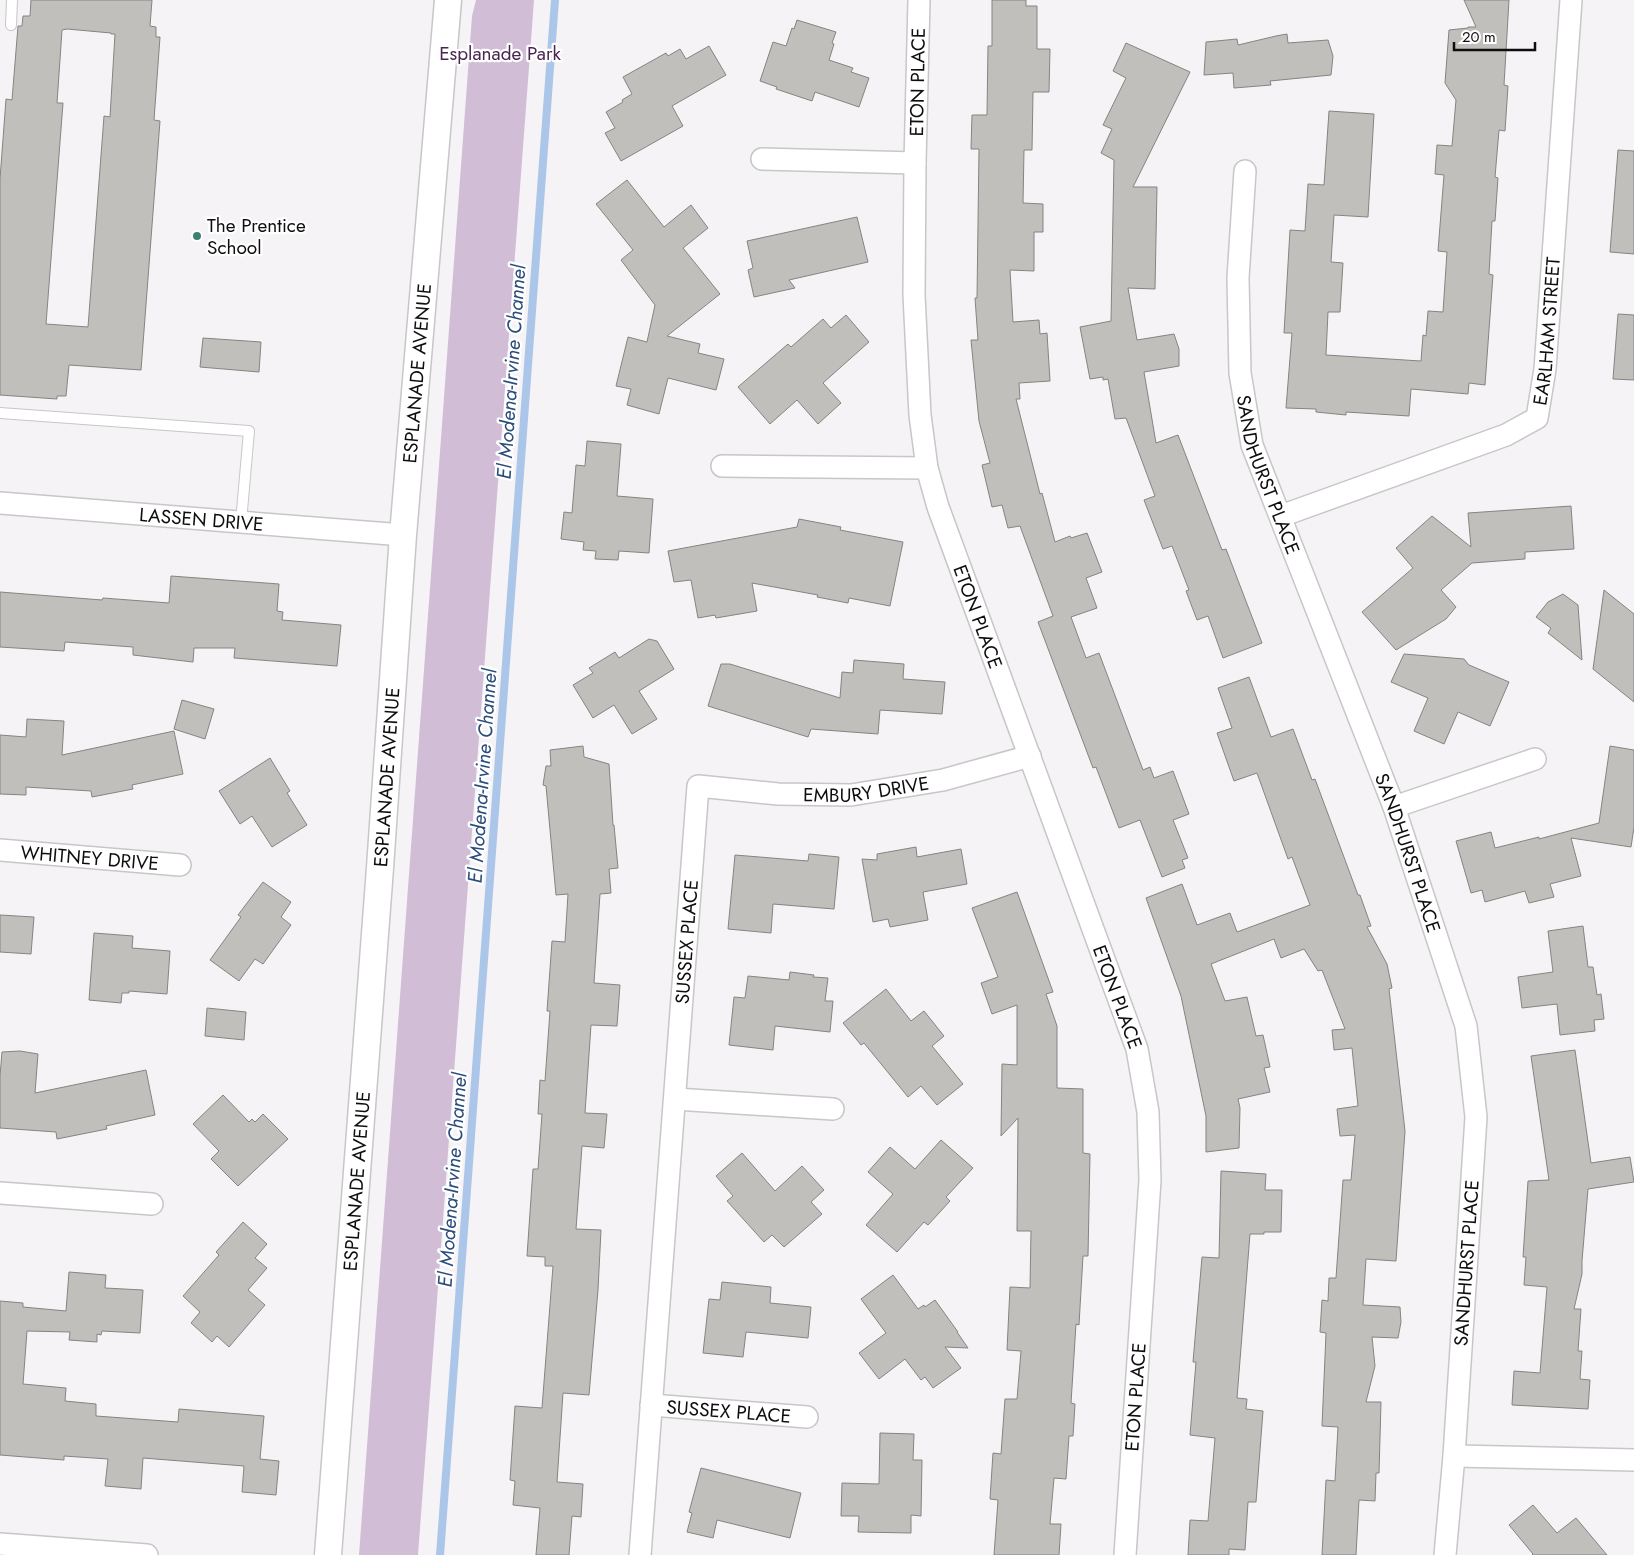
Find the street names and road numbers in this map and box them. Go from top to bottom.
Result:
street label: ETON PLACE [903,27,932,137]
street label: EARLHAM STREET [1526,256,1567,407]
street label: ESPLANADE AVENUE [396,283,438,464]
street label: SANDHURST PLACE [1230,393,1307,558]
street label: LASSEN DRIVE [138,501,265,538]
street label: ETON PLACE [946,561,1009,673]
street label: ESPLANADE AVENUE [367,686,406,868]
street label: SANDHURST PLACE [1368,769,1447,936]
street label: EMBURY DRIVE [803,770,931,809]
street label: WHITNEY DRIVE [19,839,160,877]
street label: SUSSEX PLACE [669,879,705,1005]
street label: ETON PLACE [1086,941,1149,1053]
street label: ESPLANADE AVENUE [337,1090,377,1272]
street label: SANDHURST PLACE [1447,1179,1486,1347]
street label: ETON PLACE [1118,1342,1153,1452]
street label: SUSSEX PLACE [665,1393,792,1430]

